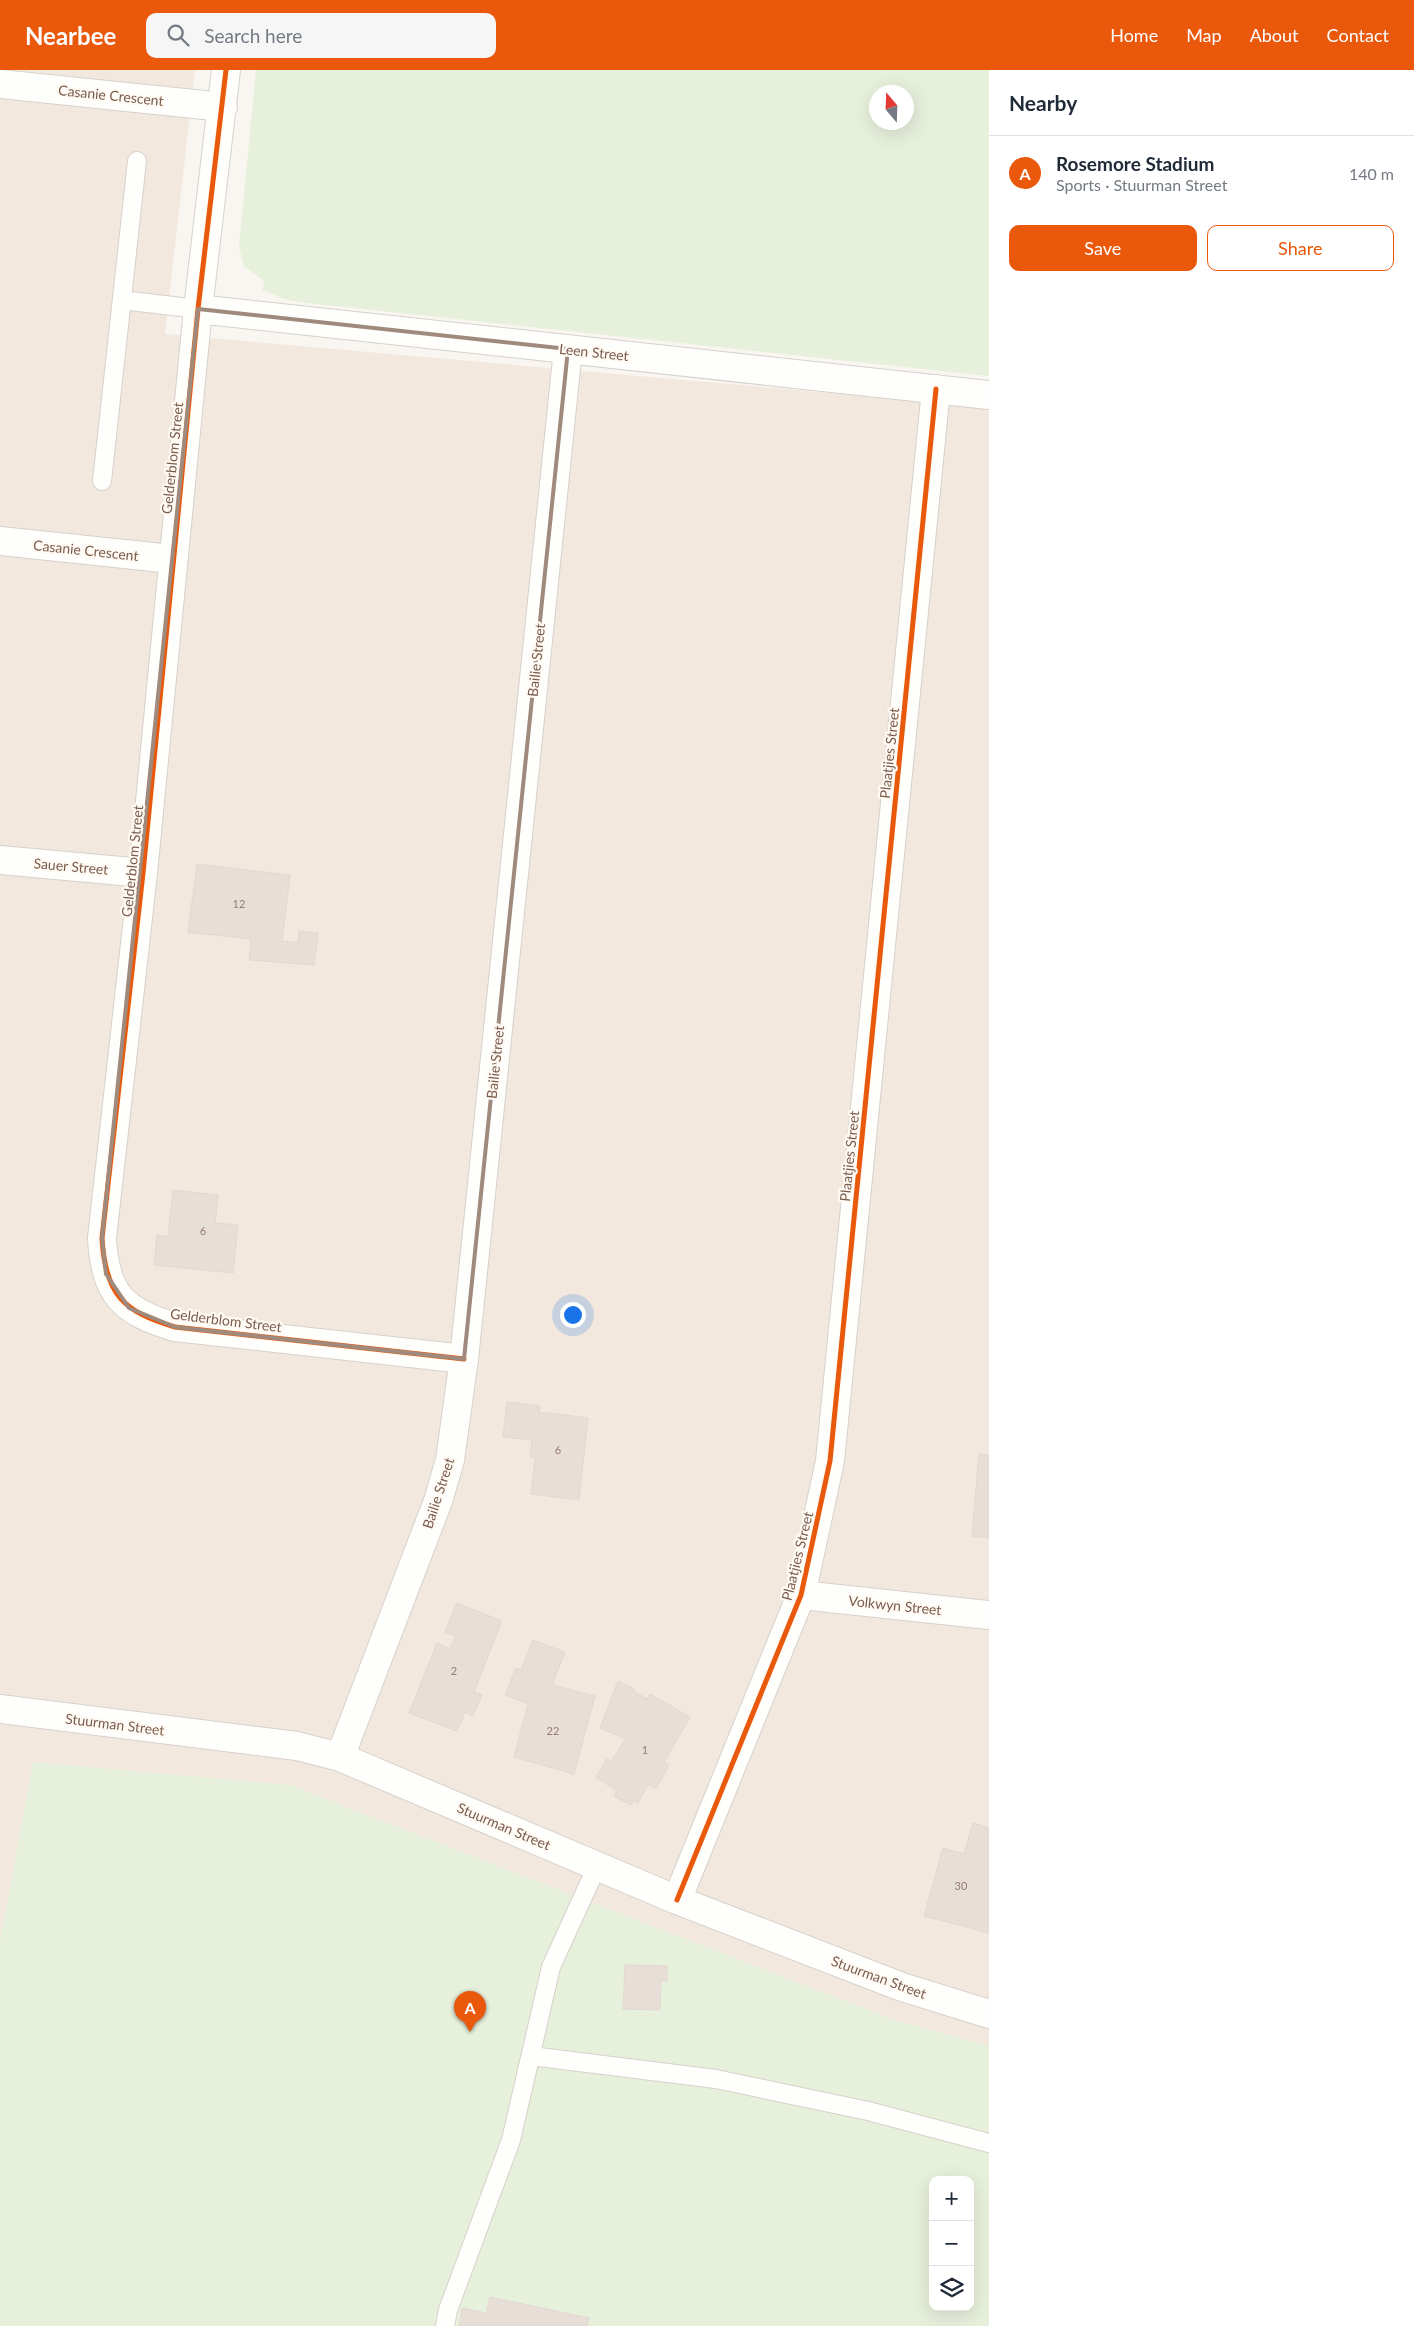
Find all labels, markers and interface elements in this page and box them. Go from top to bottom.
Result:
search box [146,13,496,58]
text: Nearbee [25,21,116,50]
icon: search [164,21,192,49]
text: Search here [204,24,302,47]
text: Home [1110,24,1158,46]
text: Map [1186,24,1222,46]
text: About [1250,24,1299,46]
text: Contact [1327,24,1389,46]
street label: Casanie Crescent [58,81,164,109]
north arrow [869,85,914,130]
text: Nearby [1009,90,1077,115]
text: Rosemore Stadium [1056,152,1214,175]
text: A [1019,164,1031,183]
text: 140 m [1349,164,1394,183]
text: Sports · Stuurman Street [1056,175,1227,194]
button: Save [1009,225,1197,271]
button: Share [1207,225,1394,271]
street label: Leen Street [558,340,630,364]
street label: Gelderblom Street [158,401,186,515]
street label: Casanie Crescent [33,536,139,564]
street label: Bailie Street [524,622,548,698]
street label: Plaatjies Street [876,707,902,799]
street label: Gelderblom Street [118,804,146,918]
street label: Sauer Street [33,854,109,878]
house number: 12 [233,897,245,910]
street label: Bailie Street [483,1024,507,1100]
street label: Plaatjies Street [836,1110,862,1202]
house number: 6 [200,1224,206,1237]
your location [560,1302,586,1328]
street label: Gelderblom Street [169,1305,283,1335]
house number: 6 [555,1443,561,1456]
street label: Bailie Street [419,1455,457,1531]
street label: Plaatjies Street [778,1510,816,1602]
street label: Volkwyn Street [848,1592,942,1618]
house number: 2 [451,1664,457,1677]
street label: Stuurman Street [64,1709,166,1739]
house number: 22 [547,1724,559,1737]
house number: 1 [642,1743,648,1756]
street label: Stuurman Street [455,1799,553,1853]
house number: 30 [955,1879,968,1892]
street label: Stuurman Street [829,1952,929,2002]
pin: A [454,1991,486,2032]
map controls [929,2176,974,2311]
button: + [929,2176,974,2221]
button: − [929,2221,974,2266]
button: layers [929,2266,974,2311]

